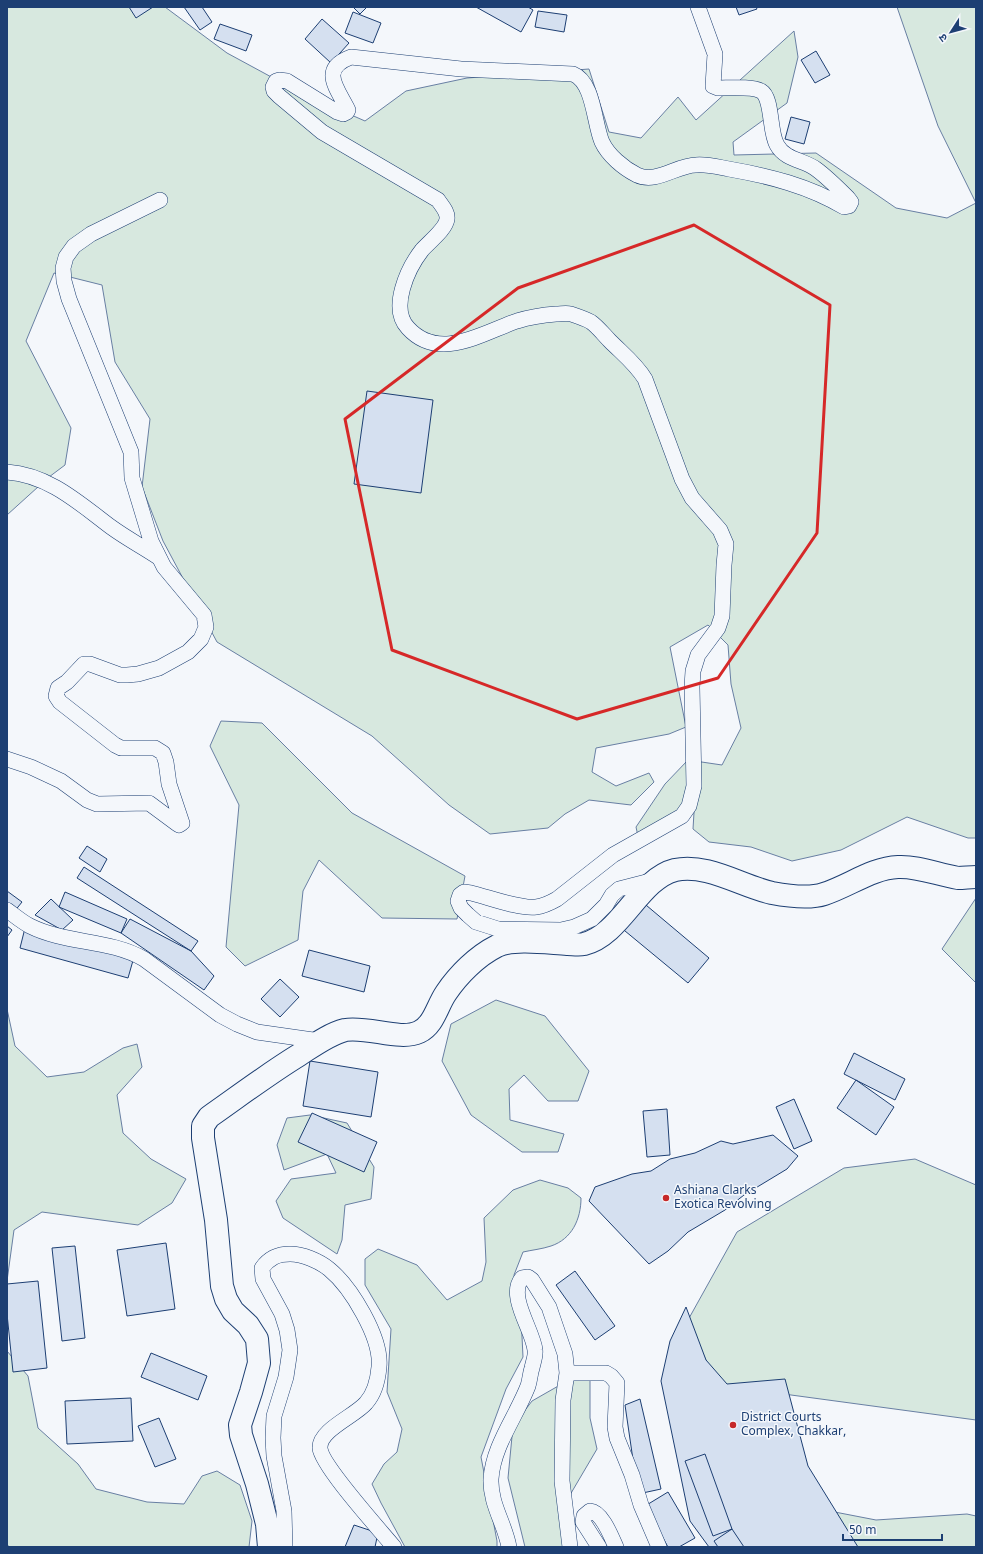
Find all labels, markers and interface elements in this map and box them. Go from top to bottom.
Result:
north arrow [931,12,971,52]
text: उ [936,30,951,44]
place label: Ashiana Clarks Exotica Revolving [674,1183,772,1213]
marker: Ashiana Clarks Exotica Revolving [661,1193,671,1203]
place label: District Courts Complex, Chakkar, [741,1410,846,1440]
marker: District Courts Complex, Chakkar, [728,1420,738,1430]
scale bar [843,1516,942,1542]
text: 50 m [849,1523,877,1539]

